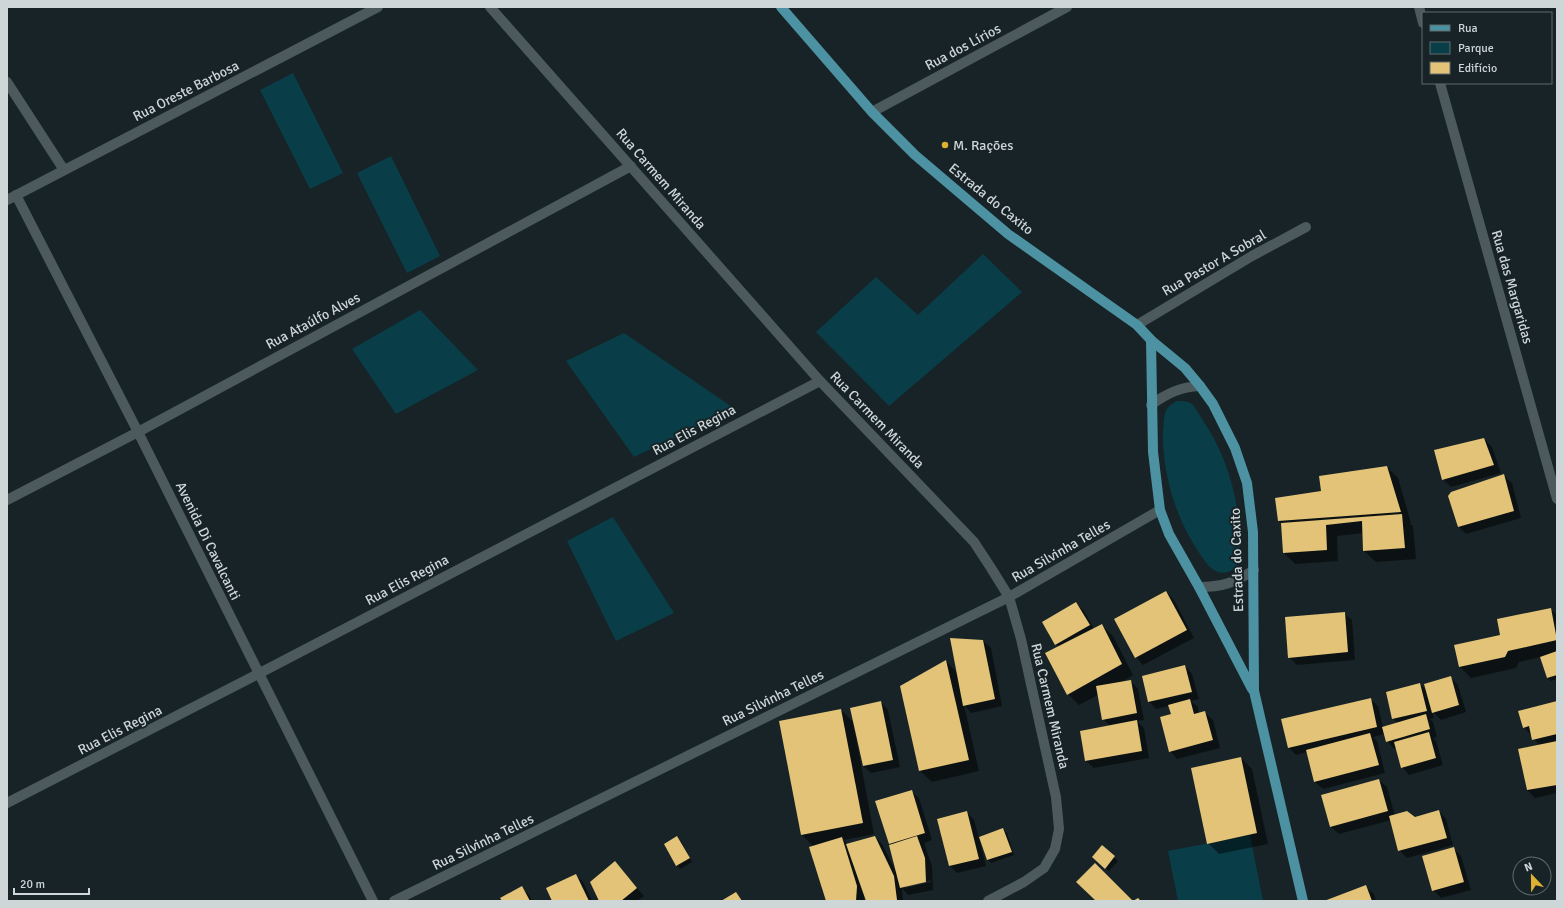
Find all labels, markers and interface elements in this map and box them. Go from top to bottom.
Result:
legend [1422,12,1552,84]
street label: Rua dos Lírios [922,20,1004,74]
text: Rua [1458,21,1478,36]
text: Parque [1458,41,1494,56]
street label: Rua Oreste Barbosa [130,57,242,125]
text: Edifício [1458,61,1497,76]
street label: Rua Carmem Miranda [612,125,710,233]
place label: M. Rações [953,137,1013,154]
marker: M. Rações [940,140,950,150]
street label: Estrada do Caxito [945,160,1037,238]
street label: Rua Pastor A Sobral [1159,226,1269,300]
street label: Rua das Margaridas [1488,228,1536,346]
street label: Rua Ataúlfo Alves [263,289,363,353]
street label: Rua Carmem Miranda [826,368,928,472]
street label: Rua Elis Regina [649,401,739,459]
street label: Avenida Di Cavalcanti [172,479,244,603]
street label: Estrada do Caxito [1227,508,1247,612]
street label: Rua Silvinha Telles [1009,516,1113,586]
street label: Rua Elis Regina [362,551,452,609]
street label: Rua Carmem Miranda [1027,642,1073,770]
street label: Rua Silvinha Telles [720,666,826,730]
street label: Rua Elis Regina [75,702,165,758]
street label: Rua Silvinha Telles [430,810,536,874]
north arrow [1512,856,1552,896]
text: N [1522,860,1534,875]
scale bar [14,870,89,896]
text: 20 m [20,877,45,892]

